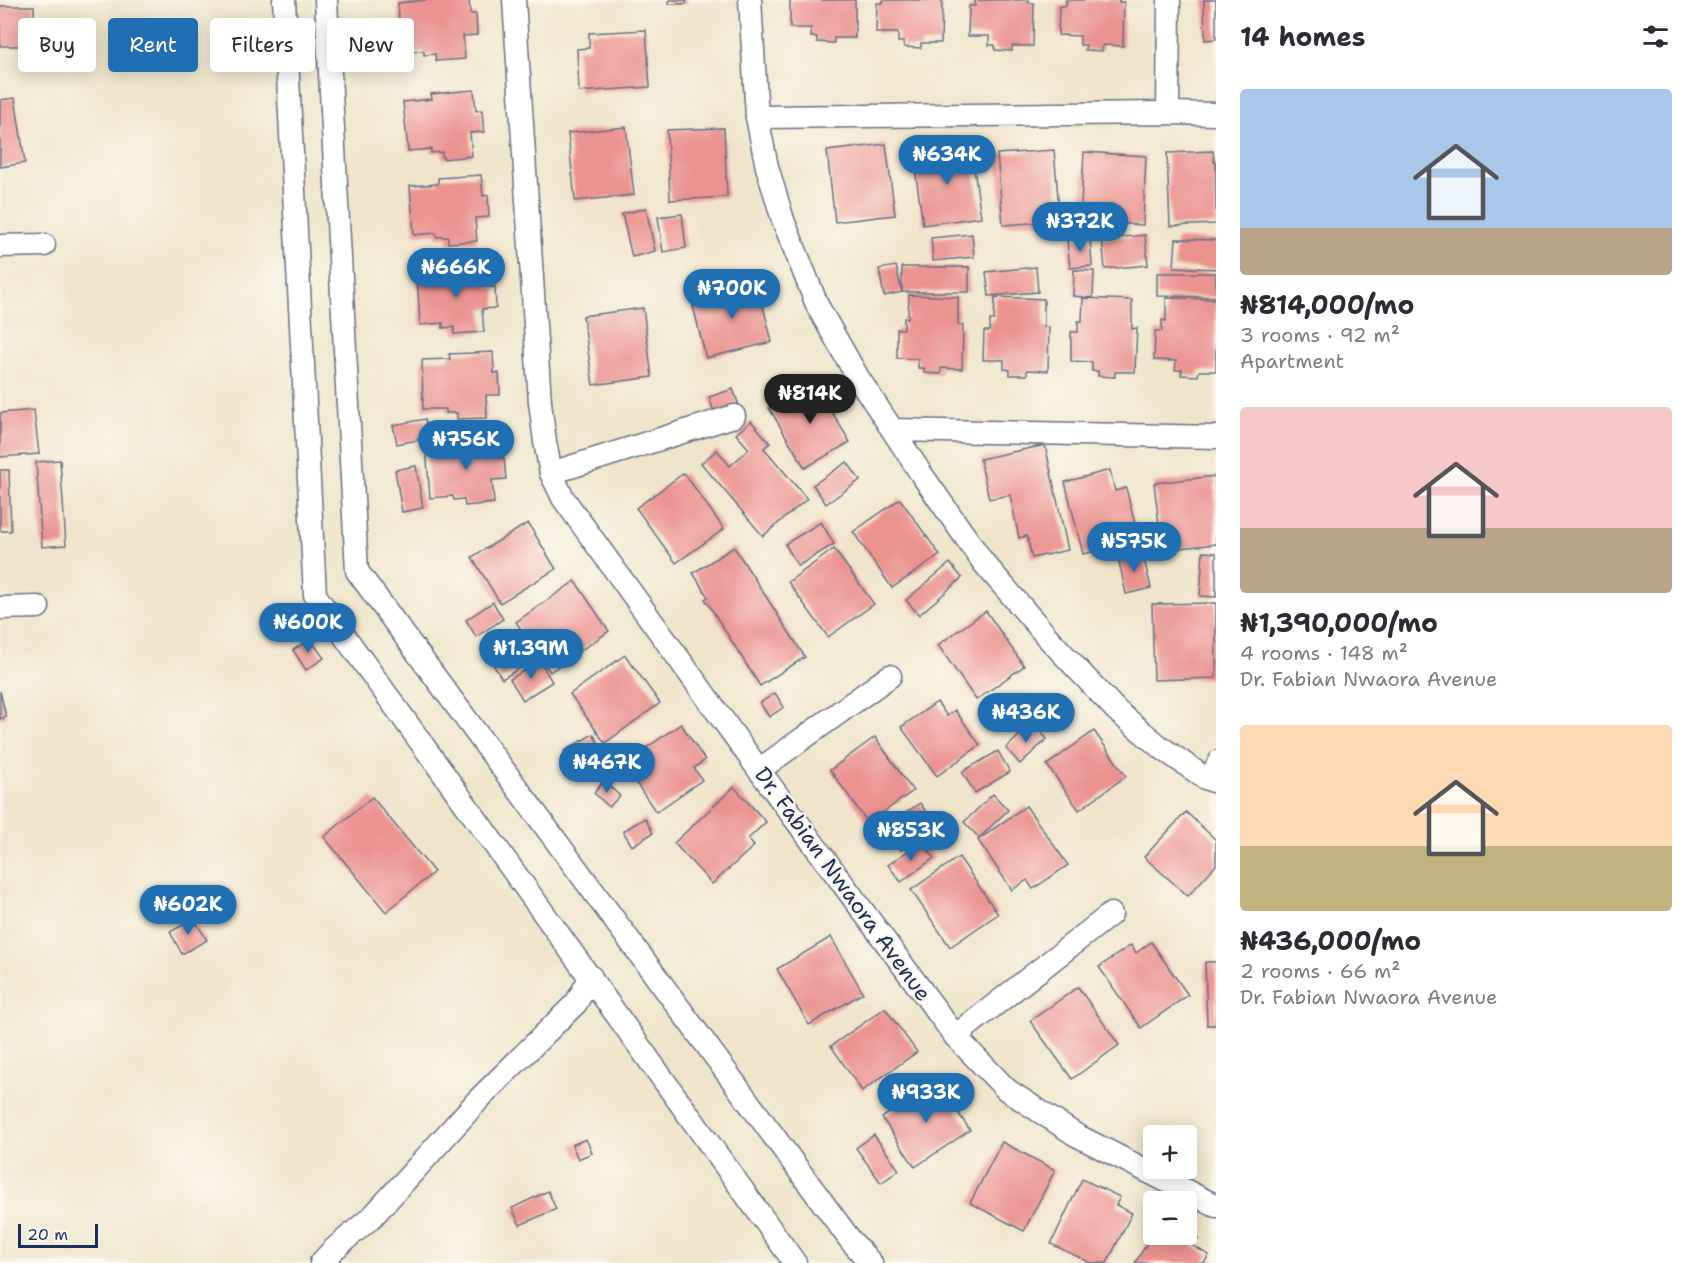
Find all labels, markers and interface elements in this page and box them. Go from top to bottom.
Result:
chip: Buy [18,18,96,72]
chip: Rent [108,18,198,72]
chip: Filters [210,18,315,72]
chip: New [327,18,414,72]
text: 14 homes [1240,19,1366,54]
icon: filters [1639,20,1672,53]
icon: home [1402,128,1510,236]
pin: ₦634K [905,135,989,186]
text: ₦634K [913,141,981,167]
pin: ₦372K [1038,202,1122,253]
text: ₦372K [1046,208,1114,234]
pin: ₦666K [414,248,498,299]
text: ₦666K [421,254,491,280]
pin: ₦700K [690,269,774,320]
text: ₦700K [697,275,767,301]
text: ₦814,000/mo [1240,287,1414,322]
text: 3 rooms · 92 m² [1240,322,1400,348]
text: Apartment [1240,348,1344,374]
pin: ₦814K [768,374,852,425]
text: ₦814K [778,380,842,406]
pin: ₦756K [424,420,508,471]
text: ₦756K [432,426,500,452]
icon: home [1402,446,1510,554]
pin: ₦575K [1092,522,1176,573]
text: ₦575K [1101,528,1167,554]
pin: ₦600K [266,603,350,654]
text: ₦1,390,000/mo [1240,605,1438,640]
text: ₦600K [273,609,343,635]
pin: ₦1.39M [482,629,580,680]
text: ₦1.39M [493,635,569,661]
text: 4 rooms · 148 m² [1240,640,1408,666]
text: Dr. Fabian Nwaora Avenue [1240,666,1497,692]
pin: ₦436K [984,693,1068,744]
text: ₦436K [992,699,1060,725]
pin: ₦467K [565,743,649,794]
text: ₦467K [573,749,641,775]
street label: Dr. Fabian Nwaora Avenue [748,761,938,1007]
icon: home [1402,764,1510,872]
pin: ₦853K [869,811,953,862]
text: ₦853K [877,817,945,843]
pin: ₦602K [146,885,230,936]
text: ₦602K [154,891,222,917]
text: ₦436,000/mo [1240,923,1421,958]
text: 2 rooms · 66 m² [1240,958,1401,984]
text: Dr. Fabian Nwaora Avenue [1240,984,1497,1010]
pin: ₦933K [884,1073,968,1124]
text: ₦933K [892,1079,960,1105]
map controls [1143,1125,1197,1245]
button: + [1143,1125,1197,1179]
button: − [1143,1191,1197,1245]
scale bar [18,1221,98,1248]
text: 20 m [27,1224,68,1245]

